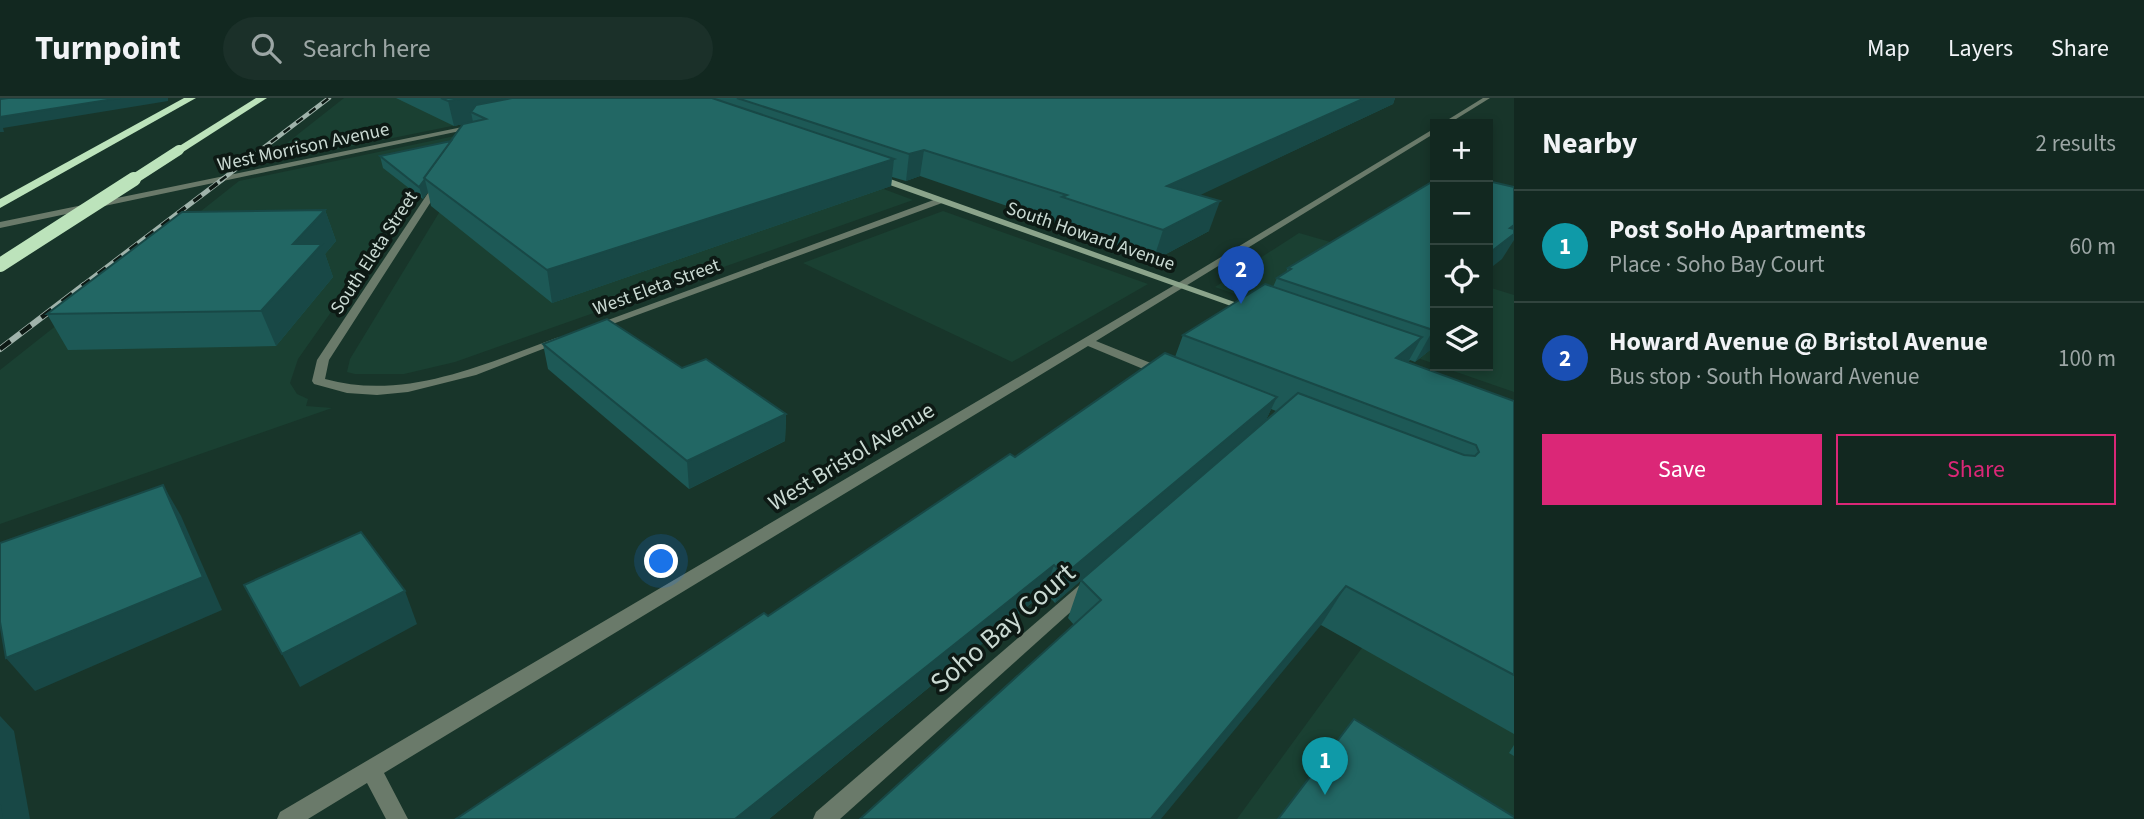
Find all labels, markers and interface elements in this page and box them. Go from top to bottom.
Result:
search box [223,17,713,80]
text: Turnpoint [35,25,181,72]
icon: search [247,29,285,67]
text: Search here [303,30,431,67]
text: Map [1867,31,1910,66]
text: Layers [1948,31,2013,66]
text: Share [2051,31,2109,66]
street label: West Morrison Avenue [215,116,392,179]
map controls [1430,119,1493,371]
button: + [1430,119,1493,182]
text: Nearby [1542,122,1637,165]
text: 2 results [2036,127,2116,160]
button: − [1430,182,1493,245]
street label: South Eleta Street [324,185,425,320]
street label: South Howard Avenue [1003,195,1178,278]
text: Post SoHo Apartments [1609,211,1866,248]
text: 1 [1559,230,1571,263]
text: 60 m [2069,230,2116,263]
button: locate [1430,245,1493,308]
pin: 2 [1218,246,1264,304]
text: Place · Soho Bay Court [1609,248,1824,281]
street label: West Eleta Street [589,252,724,323]
button: layers [1430,308,1493,371]
text: Howard Avenue @ Bristol Avenue [1609,323,1988,360]
text: 2 [1559,342,1571,375]
text: 100 m [2058,342,2116,375]
text: Bus stop · South Howard Avenue [1609,360,1920,393]
street label: West Bristol Avenue [762,394,941,519]
button: Save [1542,434,1822,505]
button: Share [1836,434,2116,505]
your location [644,544,678,578]
street label: Soho Bay Court [921,553,1084,702]
pin: 1 [1302,737,1348,795]

